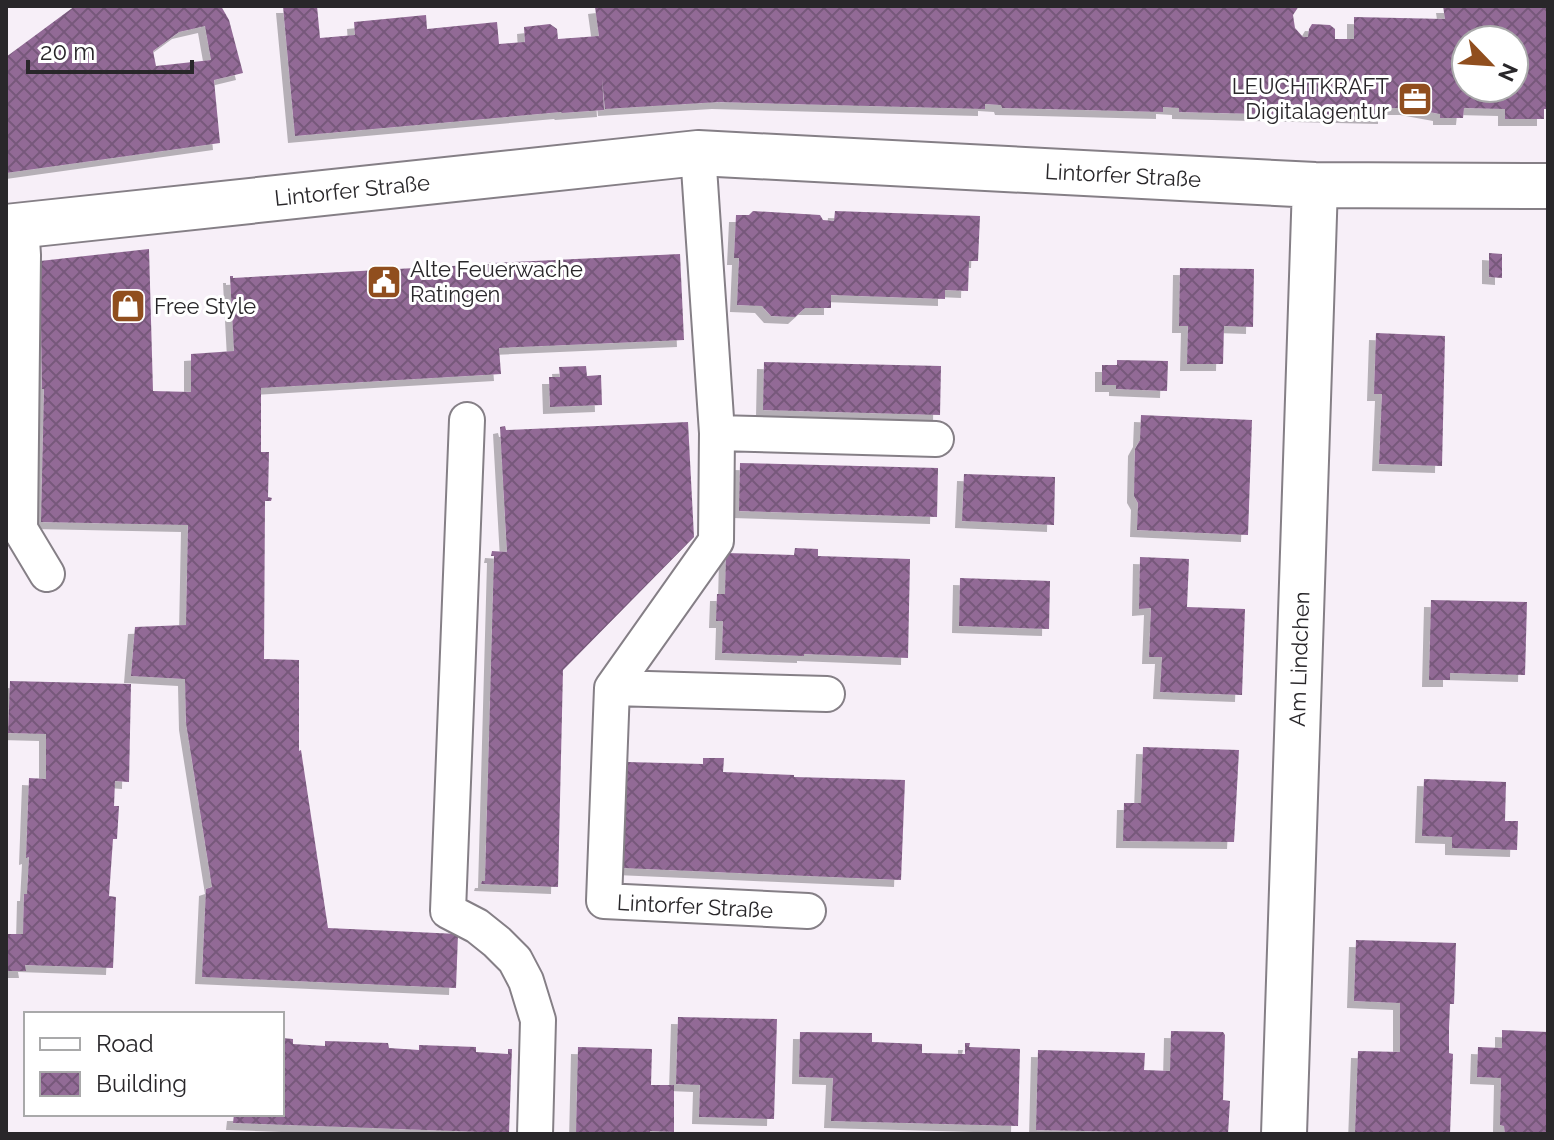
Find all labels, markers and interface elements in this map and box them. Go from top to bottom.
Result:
scale bar [28,24,192,74]
north arrow [1450,24,1530,104]
text: 20 m [40,37,95,66]
text: N [1493,59,1523,86]
place label: LEUCHTKRAFT Digitalagentur [1232,73,1390,124]
office icon: LEUCHTKRAFT Digitalagentur [1396,80,1434,118]
street label: Lintorfer Straße [1044,158,1202,192]
street label: Lintorfer Straße [273,169,431,211]
place label: Alte Feuerwache Ratingen [410,256,583,307]
public building icon: Alte Feuerwache Ratingen [365,263,403,301]
shop icon: Free Style [109,287,147,325]
place label: Free Style [154,293,256,319]
street label: Am Lindchen [1284,591,1314,727]
street label: Lintorfer Straße [616,889,774,923]
legend [24,1012,284,1116]
text: Road [96,1029,154,1058]
text: Building [96,1069,187,1098]

